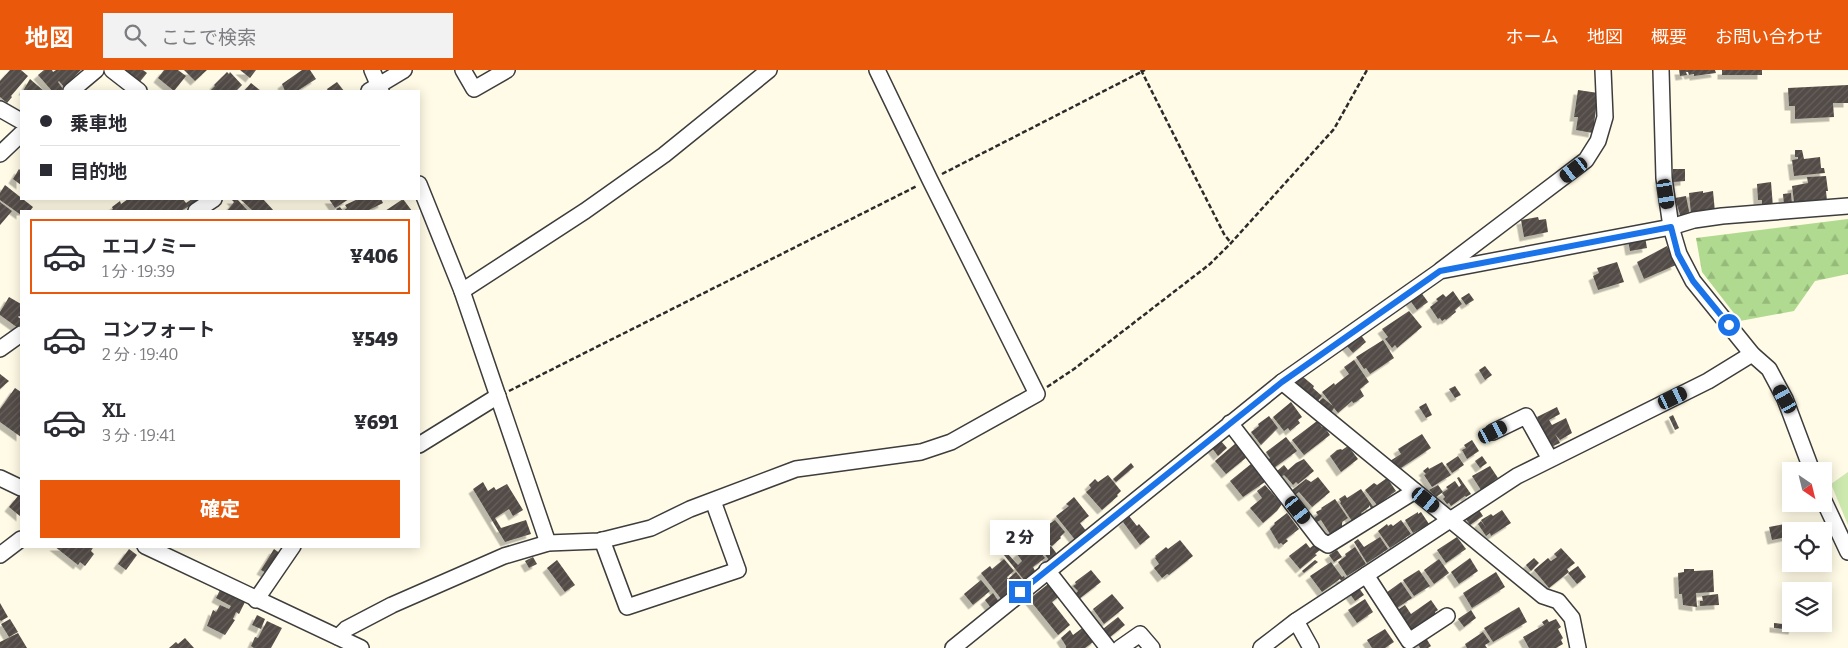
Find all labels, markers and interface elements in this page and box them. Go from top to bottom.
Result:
search box [103,13,453,58]
icon: search [121,21,149,49]
text: 地図 [25,24,73,52]
text: ここで検索 [161,26,256,49]
text: ホーム [1506,26,1559,48]
text: 地図 [1587,26,1623,48]
text: 概要 [1651,26,1687,48]
text: お問い合わせ [1715,26,1823,48]
text: 乗車地 [70,112,127,135]
car [1557,155,1590,185]
text: 目的地 [70,160,127,183]
car [1656,178,1675,210]
icon: car [42,234,87,279]
text: エコノミー [102,235,197,258]
text: ¥406 [350,245,398,268]
text: 1 分 · 19:39 [102,262,175,281]
route start [1718,314,1740,336]
icon: car [42,317,87,362]
text: コンフォート [102,318,215,341]
text: ¥549 [352,328,398,351]
text: 2 分 · 19:40 [102,345,179,364]
car [1771,382,1798,416]
car [1656,385,1689,411]
text: XL [102,399,126,422]
icon: car [42,400,87,445]
text: ¥691 [354,411,398,434]
car [1476,419,1509,445]
text: 3 分 · 19:41 [102,426,175,445]
north arrow [1782,462,1832,512]
map controls [1782,462,1832,632]
button: 確定 [40,480,400,538]
car [1409,485,1442,515]
car [1282,494,1313,526]
callout: 2 分 [990,520,1050,554]
button: locate [1782,522,1832,572]
text: 2 分 [1006,528,1034,547]
route end [1009,581,1031,603]
button: layers [1782,582,1832,632]

